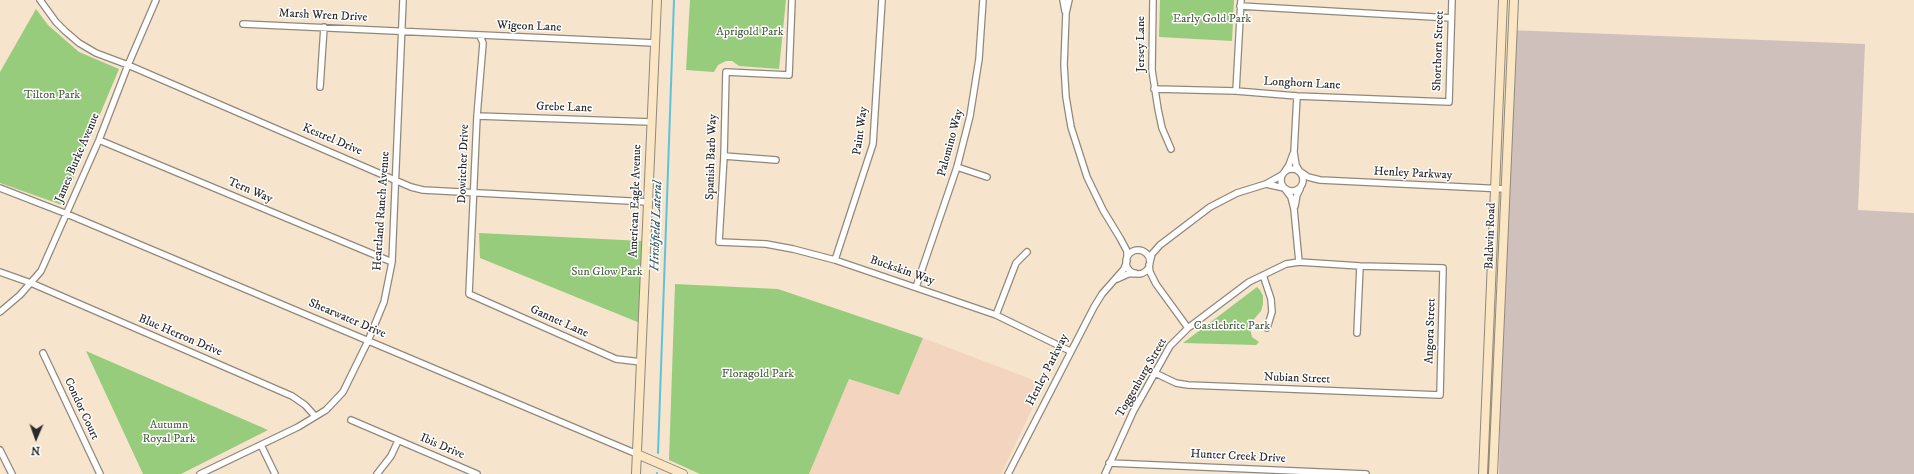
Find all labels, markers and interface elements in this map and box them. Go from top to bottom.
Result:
street label: Marsh Wren Drive [278,6,368,26]
street label: Shorthorn Street [1430,11,1448,91]
park label: Early Gold Park [1173,13,1251,27]
street label: Jersey Lane [1135,16,1149,72]
street label: Wigeon Lane [497,19,561,35]
park label: Aprigold Park [716,26,784,40]
street label: Longhorn Lane [1263,75,1341,93]
park label: Tilton Park [24,89,80,103]
street label: Grebe Lane [536,100,592,116]
street label: Paint Way [850,106,872,156]
street label: Palomino Way [935,108,967,178]
street label: James Burke Avenue [53,111,103,205]
street label: Spanish Barb Way [703,114,721,200]
street label: Kestrel Drive [300,121,364,159]
street label: Dowitcher Drive [455,124,473,204]
street label: American Eagle Avenue [627,144,645,258]
street label: Heartland Ranch Avenue [371,151,393,271]
street label: Henley Parkway [1373,165,1453,183]
street label: Tern Way [225,175,275,207]
water label: Hirshfield Lateral [648,181,666,271]
street label: Baldwin Road [1483,202,1499,270]
street label: Buckskin Way [868,253,936,289]
park label: Sun Glow Park [571,266,643,280]
street label: Shearwater Drive [306,296,388,342]
street label: Angora Street [1423,298,1439,364]
street label: Gannet Lane [528,303,590,341]
street label: Blue Herron Drive [136,312,224,360]
park label: Castlebrite Park [1194,320,1270,334]
street label: Henley Parkway [1024,332,1072,408]
street label: Toggenburg Street [1113,336,1171,420]
park label: Floragold Park [722,368,794,382]
street label: Nubian Street [1264,371,1330,387]
street label: Condor Court [60,376,102,442]
north arrow [16,418,56,458]
park label: Autumn Royal Park [142,419,196,447]
street label: Ibis Drive [418,431,466,463]
text: N [31,443,40,457]
street label: Hunter Creek Drive [1190,447,1286,467]

